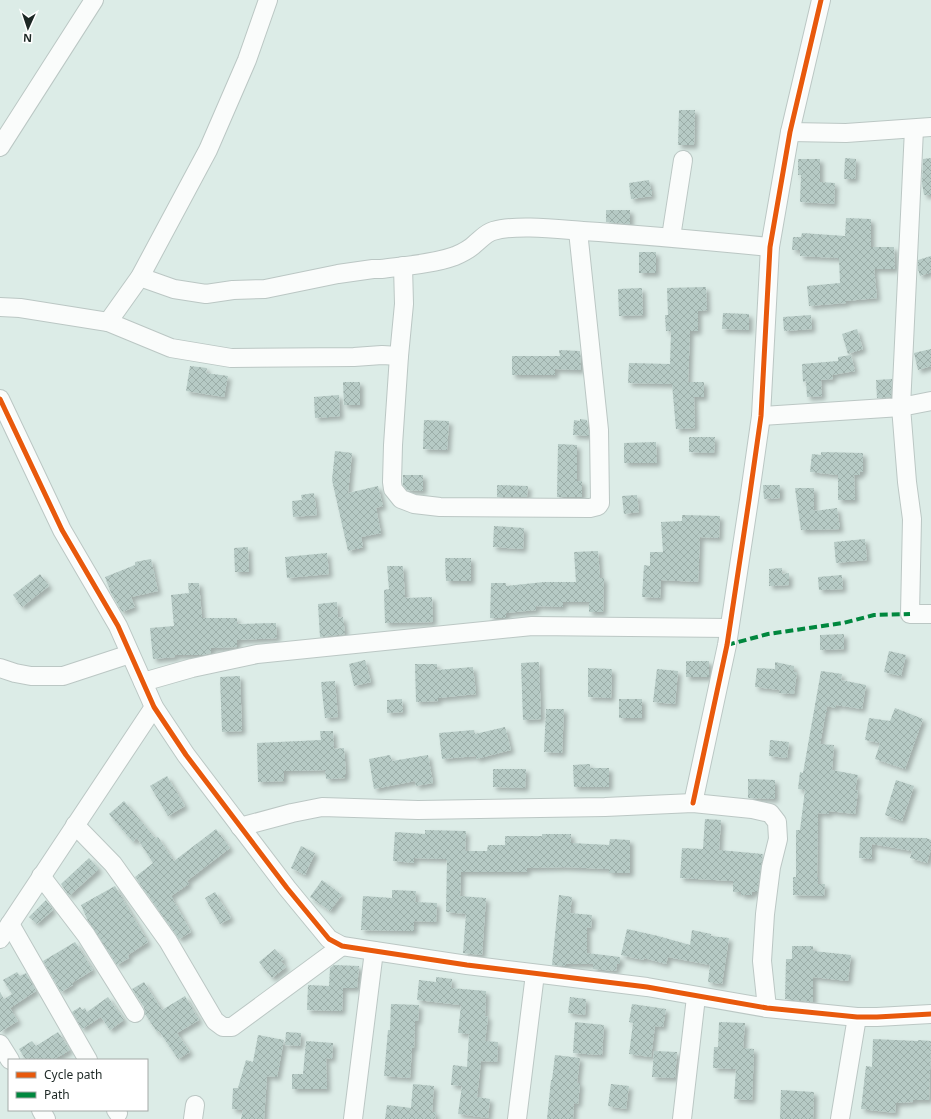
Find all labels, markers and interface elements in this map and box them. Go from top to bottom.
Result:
north arrow [8,8,48,48]
text: N [23,31,32,46]
legend [8,1059,148,1111]
text: Cycle path [44,1066,102,1083]
text: Path [44,1086,70,1103]

